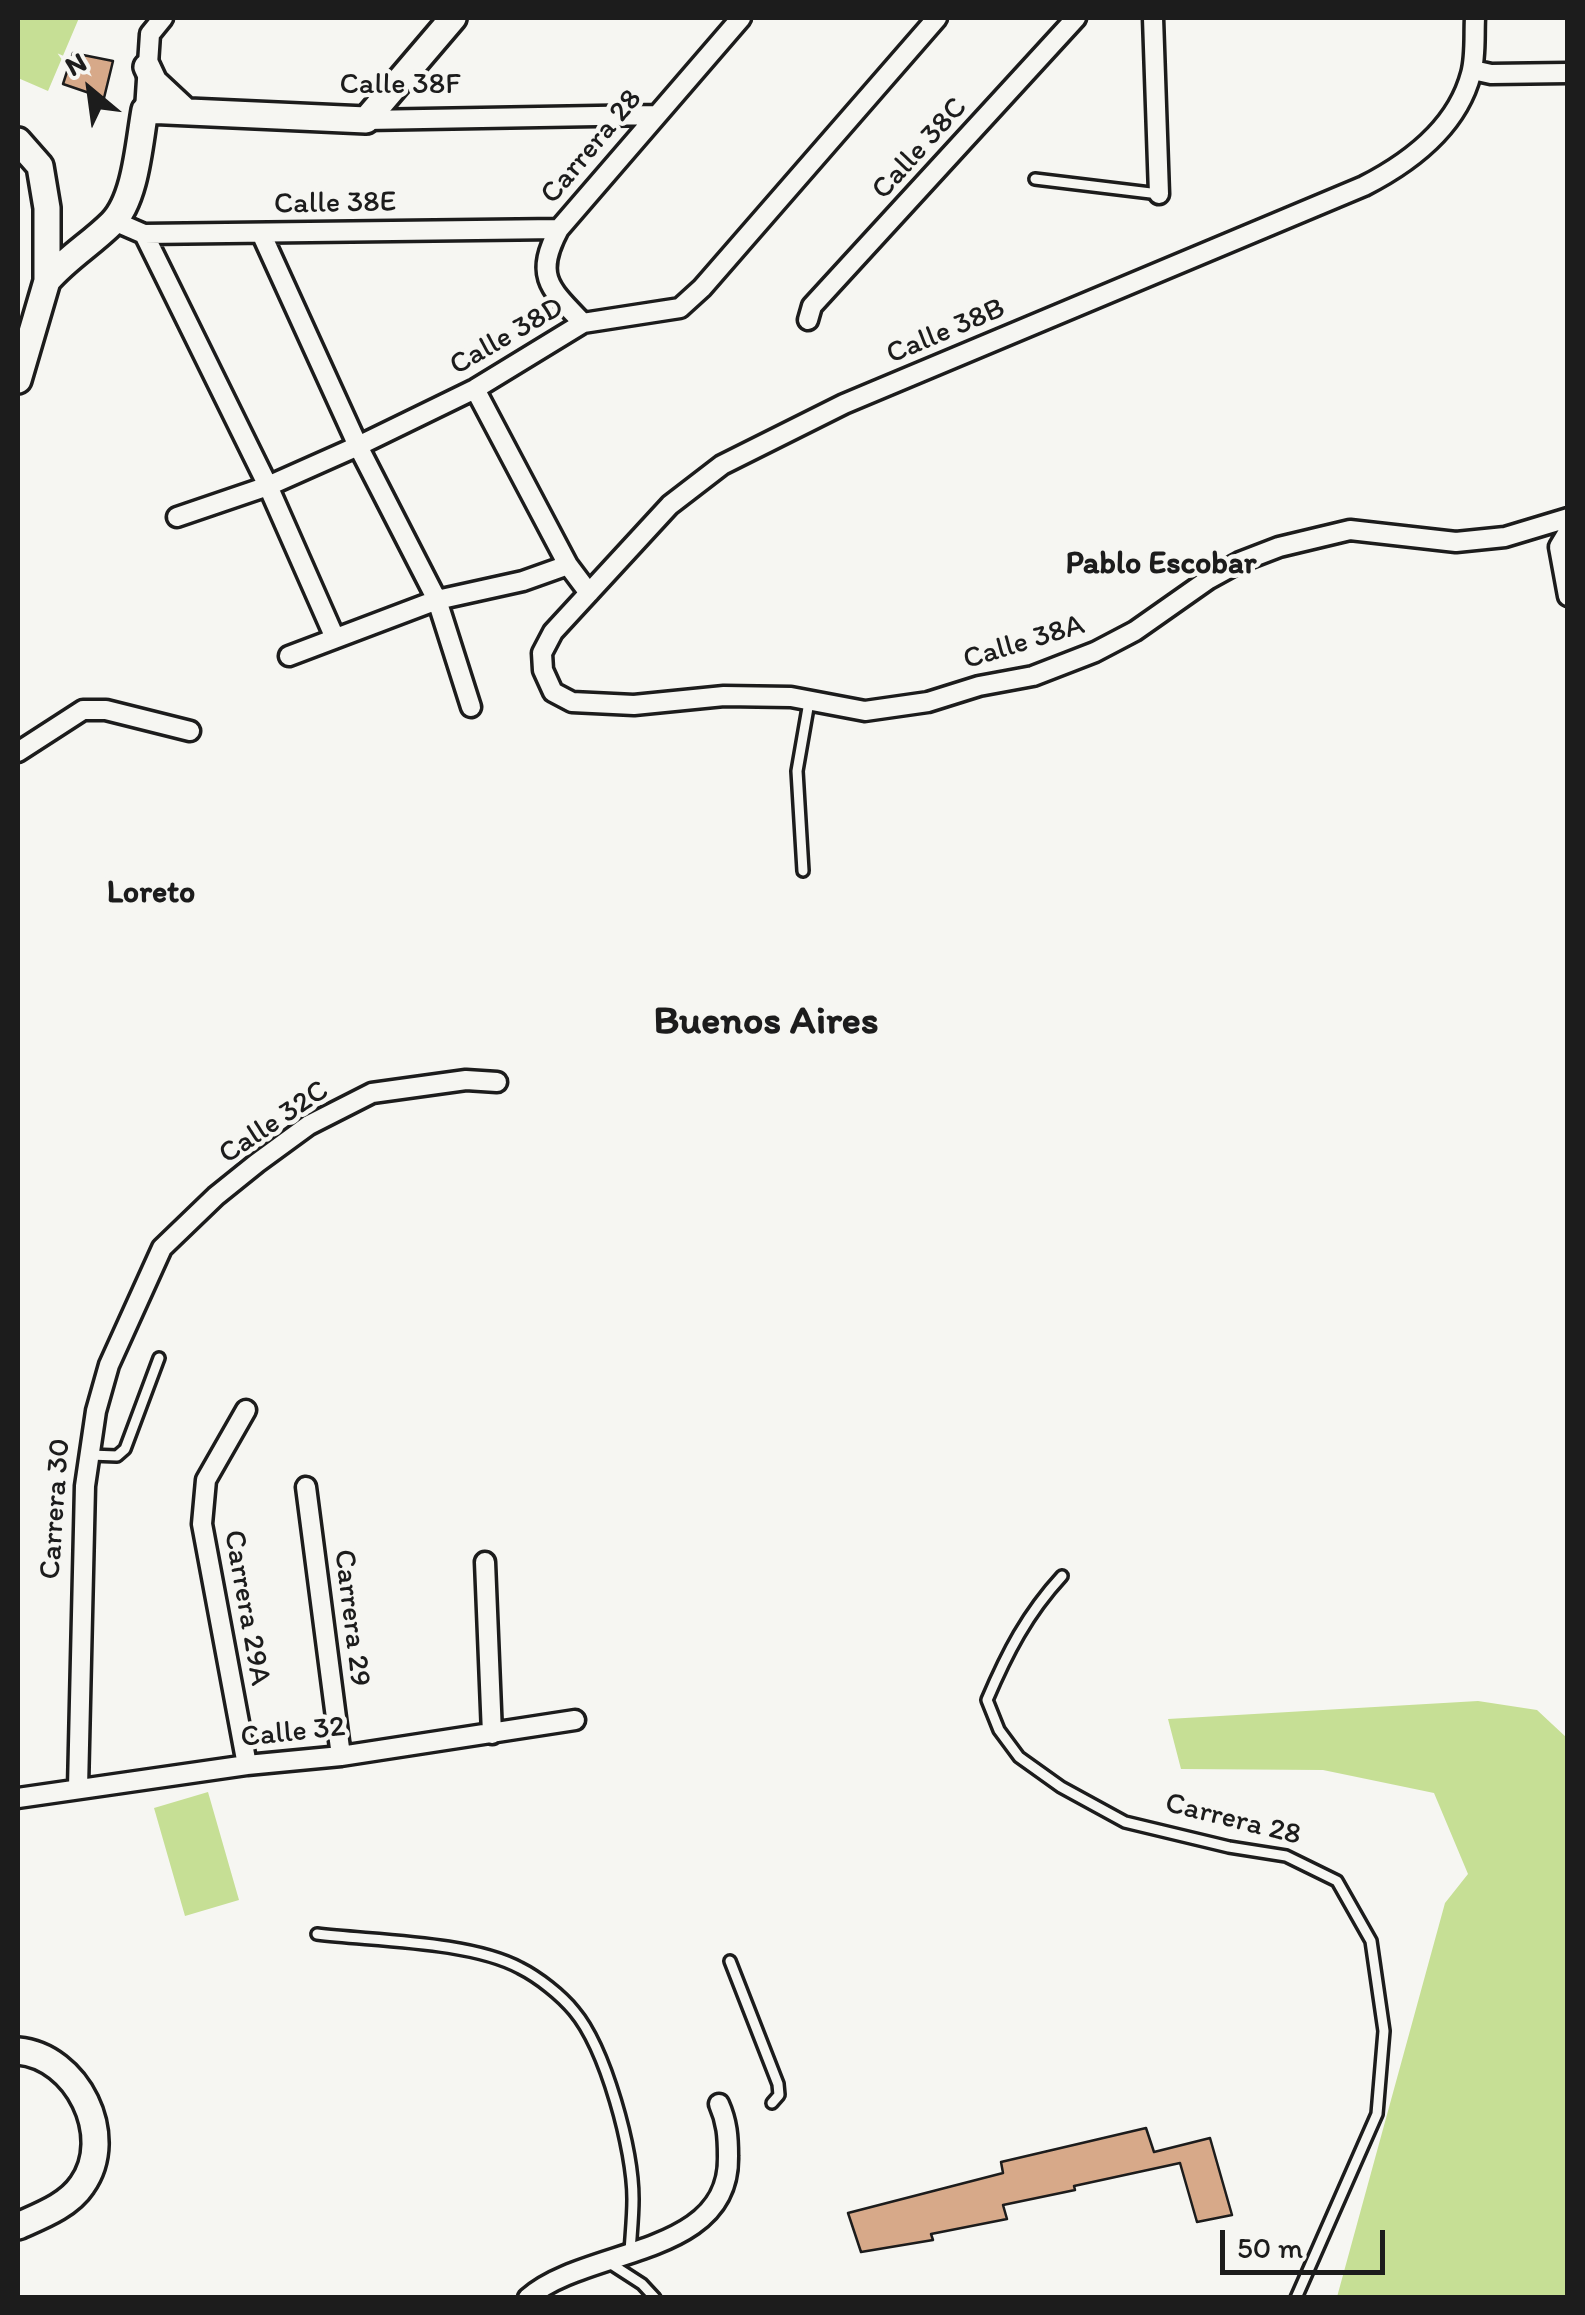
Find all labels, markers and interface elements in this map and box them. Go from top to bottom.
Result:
north arrow [40,40,140,140]
text: N [59,44,92,83]
street label: Calle 38F [339,67,461,103]
street label: Carrera 28 [534,82,650,212]
street label: Calle 38C [865,91,975,207]
street label: Calle 38E [274,185,396,223]
street label: Calle 38D [444,290,570,384]
street label: Calle 38B [881,291,1011,373]
district label: Pablo Escobar [1065,546,1257,584]
street label: Calle 38A [959,608,1089,678]
district label: Loreto [107,875,195,913]
district label: Buenos Aires [653,999,879,1047]
street label: Calle 32C [212,1073,336,1173]
street label: Carrera 30 [33,1437,79,1581]
street label: Carrera 29A [215,1527,277,1689]
street label: Carrera 29 [325,1547,377,1689]
street label: Calle 32 [239,1710,347,1756]
street label: Carrera 28 [1161,1786,1305,1854]
scale bar [1225,2210,1390,2272]
text: 50 m [1237,2229,1303,2266]

